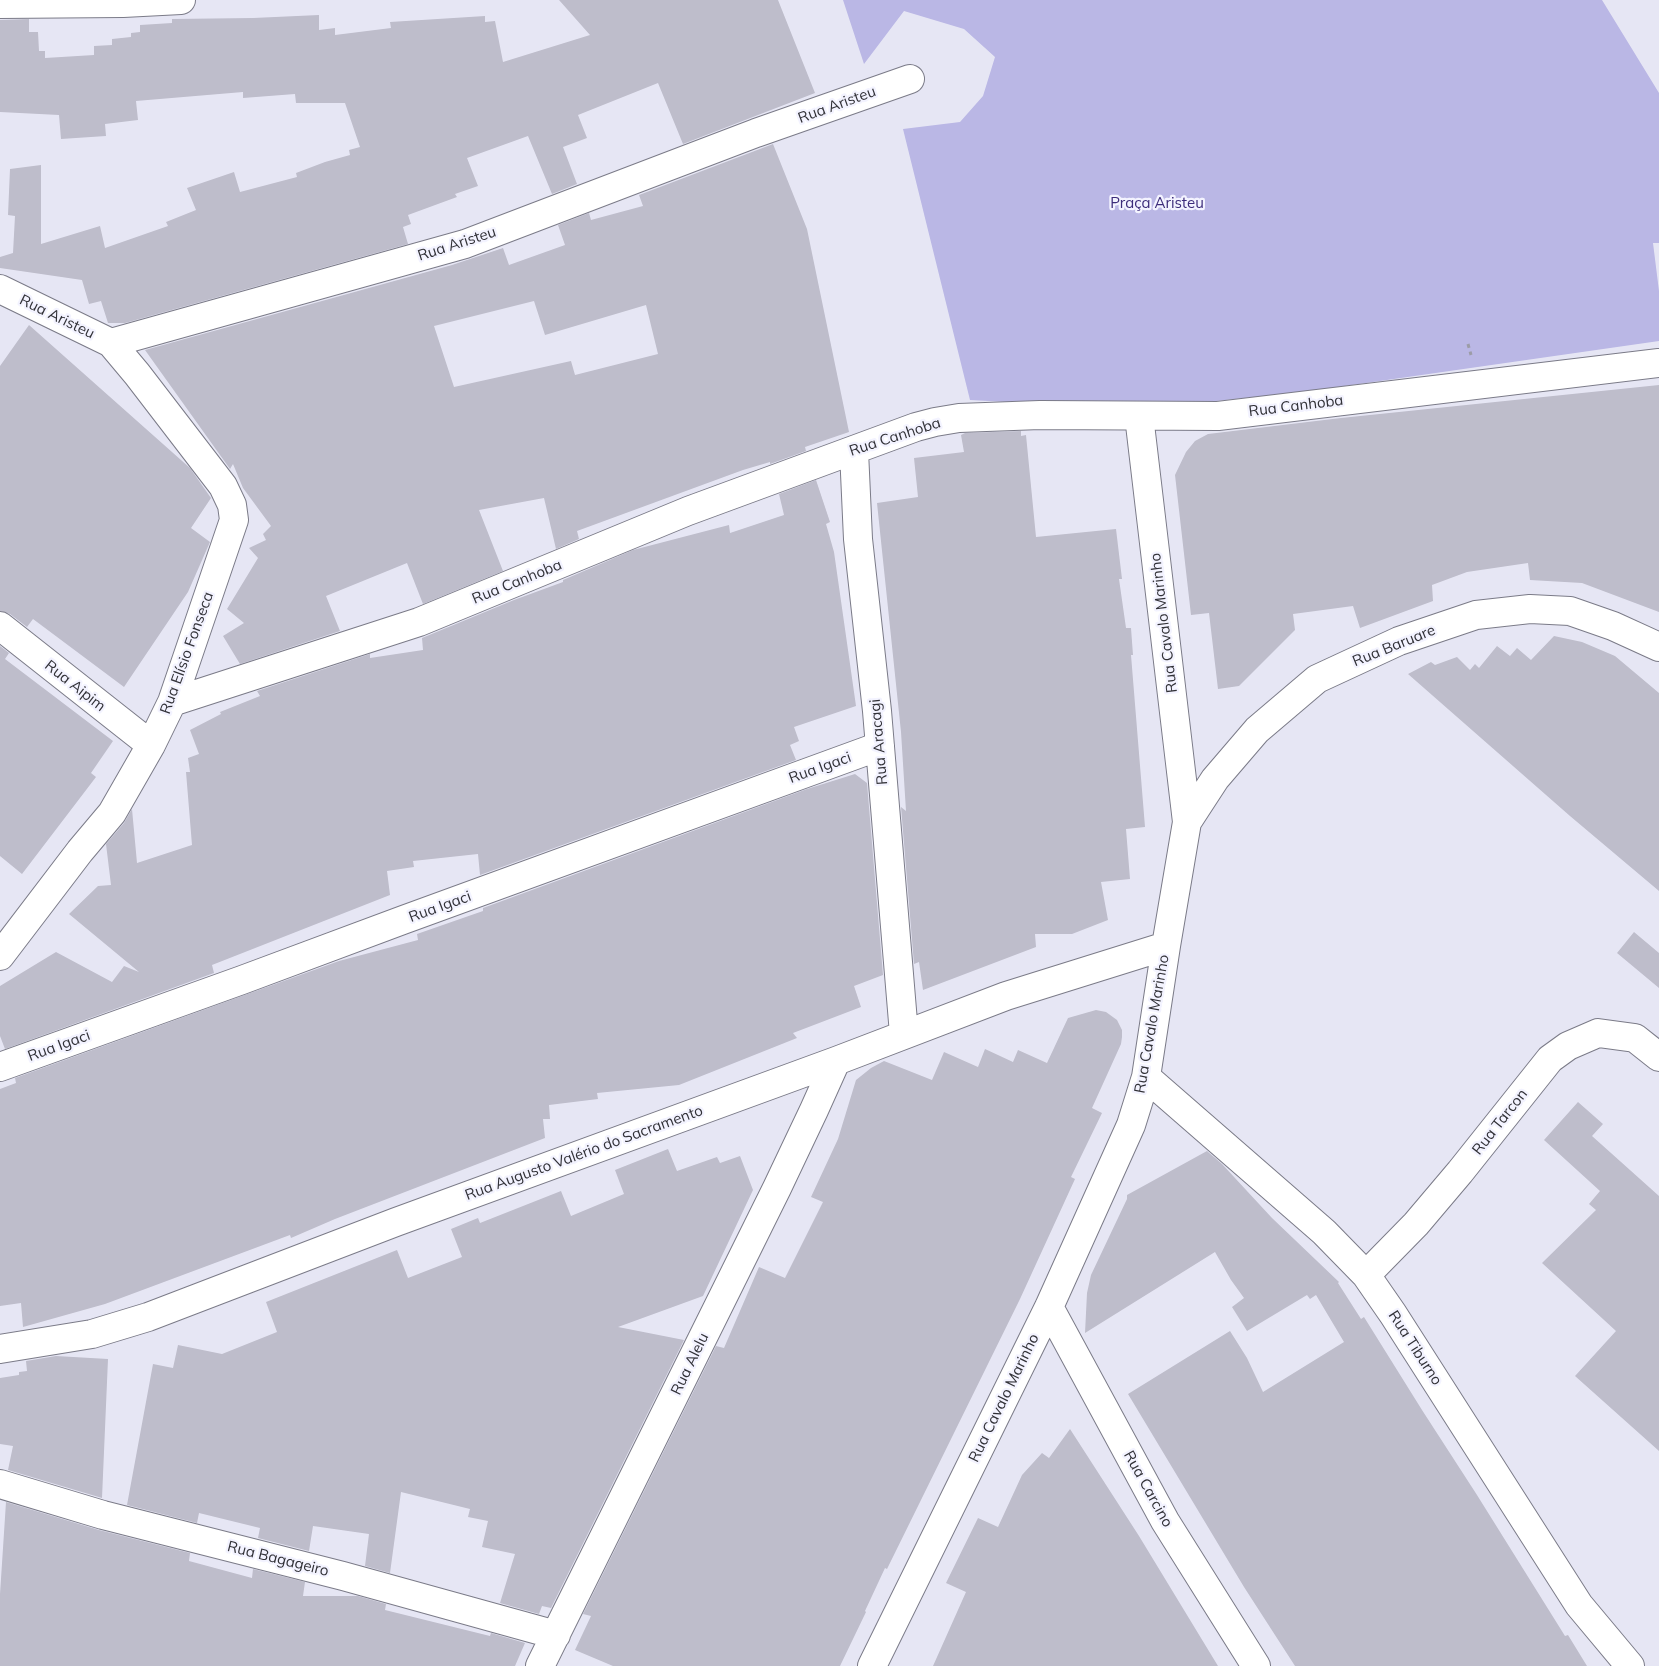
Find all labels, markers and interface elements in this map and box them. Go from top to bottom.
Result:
street label: Rua Aristeu [796,83,878,127]
park label: Praça Aristeu [1110,194,1204,212]
street label: Rua Aristeu [416,223,498,265]
street label: Rua Aristeu [16,291,98,343]
street label: Rua Canhoba [1248,391,1344,421]
street label: Rua Canhoba [847,414,943,460]
street label: Rua Cavalo Marinho [1146,552,1182,694]
street label: Rua Canhoba [470,556,564,608]
street label: Rua Elísio Fonseca [157,589,217,717]
street label: Rua Baruare [1350,621,1438,671]
street label: Rua Aipim [41,657,109,715]
street label: Rua Aracagi [866,698,892,786]
street label: Rua Igaci [786,748,854,788]
street label: Rua Igaci [406,887,474,927]
street label: Rua Cavalo Marinho [1131,953,1173,1095]
street label: Rua Igaci [25,1026,93,1066]
street label: Rua Tarcon [1469,1085,1531,1159]
street label: Rua Augusto Valério do Sacramento [463,1102,705,1204]
street label: Rua Tiburno [1384,1307,1446,1389]
street label: Rua Alelu [667,1330,713,1398]
street label: Rua Cavalo Marinho [965,1331,1043,1465]
street label: Rua Carcino [1120,1448,1176,1530]
street label: Rua Bagageiro [225,1538,331,1580]

